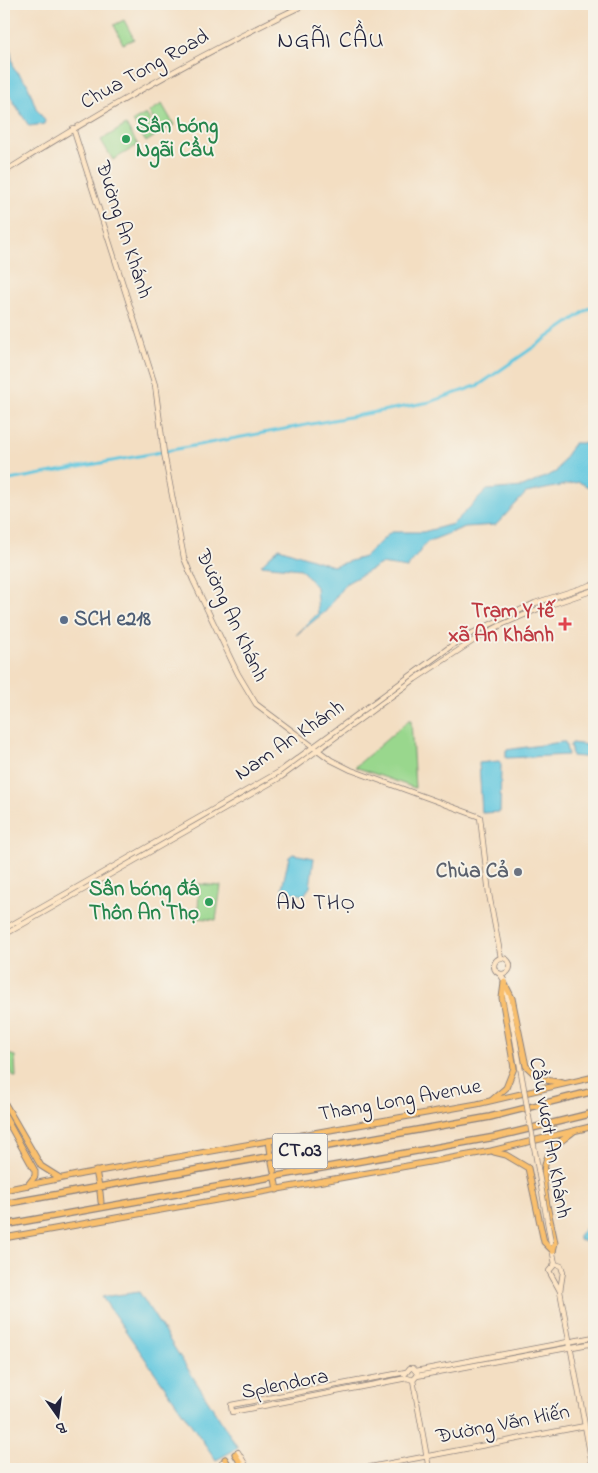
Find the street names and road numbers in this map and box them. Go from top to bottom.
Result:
street label: Chua Tong Road [75,22,216,120]
street label: Đường An Khánh [84,156,159,303]
street label: Đường An Khánh [185,544,275,688]
street label: Nam An Khánh [229,693,351,789]
street label: Cầu vượt An Khánh [520,1055,578,1221]
street label: Thang Long Avenue [316,1072,485,1132]
road number: CT.03 [272,1134,328,1168]
street label: Splendora [239,1362,331,1408]
street label: Đường Văn Hiến [433,1397,573,1455]

